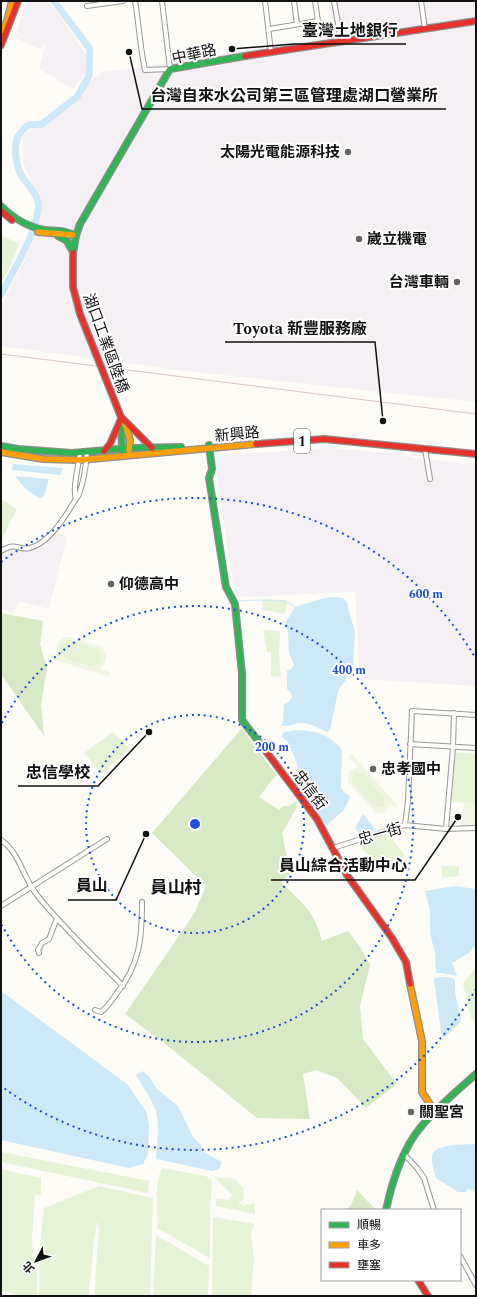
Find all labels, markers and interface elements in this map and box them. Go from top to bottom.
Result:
callout: 臺灣土地銀行 [294,16,406,44]
text: 臺灣土地銀行 [302,19,398,43]
street label: 中華路 [170,39,219,70]
callout: 台灣自來水公司第三區管理處湖口營業所 [142,81,446,109]
text: 台灣自來水公司第三區管理處湖口營業所 [150,84,438,108]
place label: 太陽光電能源科技 [220,141,340,164]
marker: 太陽光電能源科技 [343,147,353,157]
place label: 崴立機電 [367,228,427,251]
marker: 崴立機電 [354,234,364,244]
place label: 台灣車輛 [389,271,449,294]
marker: 台灣車輛 [452,277,462,287]
street label: 湖口工業區陸橋 [77,290,134,396]
callout: Toyota 新豐服務廠 [225,314,375,342]
text: Toyota 新豐服務廠 [233,317,367,341]
street label: 新興路 [214,421,260,448]
road number: 1 [294,429,310,453]
place label: 仰德高中 [119,573,179,596]
marker: 仰德高中 [106,579,116,589]
text: 600 m [409,585,443,604]
text: 400 m [332,661,366,680]
text: 200 m [255,738,289,757]
callout: 忠信學校 [18,758,98,786]
place label: 忠孝國中 [381,758,441,781]
text: 忠信學校 [26,761,91,785]
marker: 忠孝國中 [368,764,378,774]
street label: 忠信街 [287,765,332,815]
centre of rings [188,817,202,831]
street label: 忠一街 [355,817,405,852]
callout: 員山綜合活動中心 [271,852,415,880]
text: 員山綜合活動中心 [279,854,407,878]
callout: 員山 [68,872,116,900]
text: 員山 [76,874,108,898]
district label: 員山村 [151,875,202,901]
place label: 關聖宮 [419,1101,464,1124]
marker: 關聖宮 [406,1107,416,1117]
legend [321,1209,461,1281]
text: 順暢 [357,1216,381,1235]
text: 車多 [357,1236,381,1255]
north arrow [16,1241,56,1281]
text: 壅塞 [357,1256,381,1275]
text: 北 [19,1258,39,1277]

